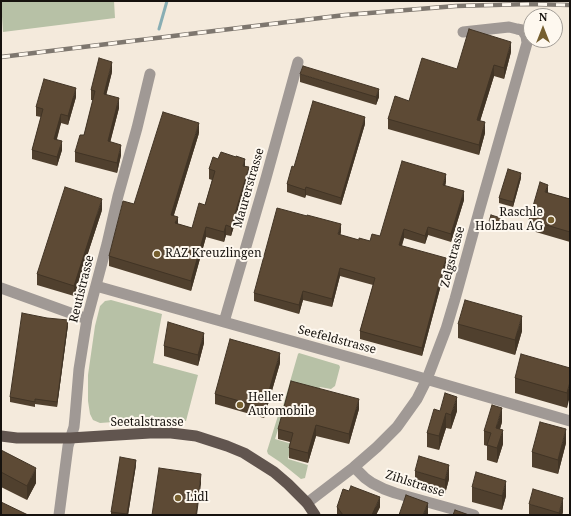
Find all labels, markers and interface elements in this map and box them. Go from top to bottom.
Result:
north arrow [523,8,563,48]
text: N [539,9,547,24]
street label: Maurerstrasse [231,146,267,230]
place label: Raschle Holzbau AG [475,206,543,234]
marker: Raschle Holzbau AG [546,215,556,225]
street label: Zelgstrasse [438,225,468,289]
place label: RAZ Kreuzlingen [165,247,262,261]
marker: RAZ Kreuzlingen [152,249,162,259]
street label: Reutistrasse [67,254,97,324]
street label: Seefeldstrasse [296,323,378,357]
place label: Heller Automobile [248,391,315,419]
marker: Heller Automobile [235,400,245,410]
street label: Seetalstrasse [110,416,184,430]
street label: Zihlstrasse [384,468,446,500]
place label: Lidl [186,491,208,505]
marker: Lidl [173,493,183,503]

